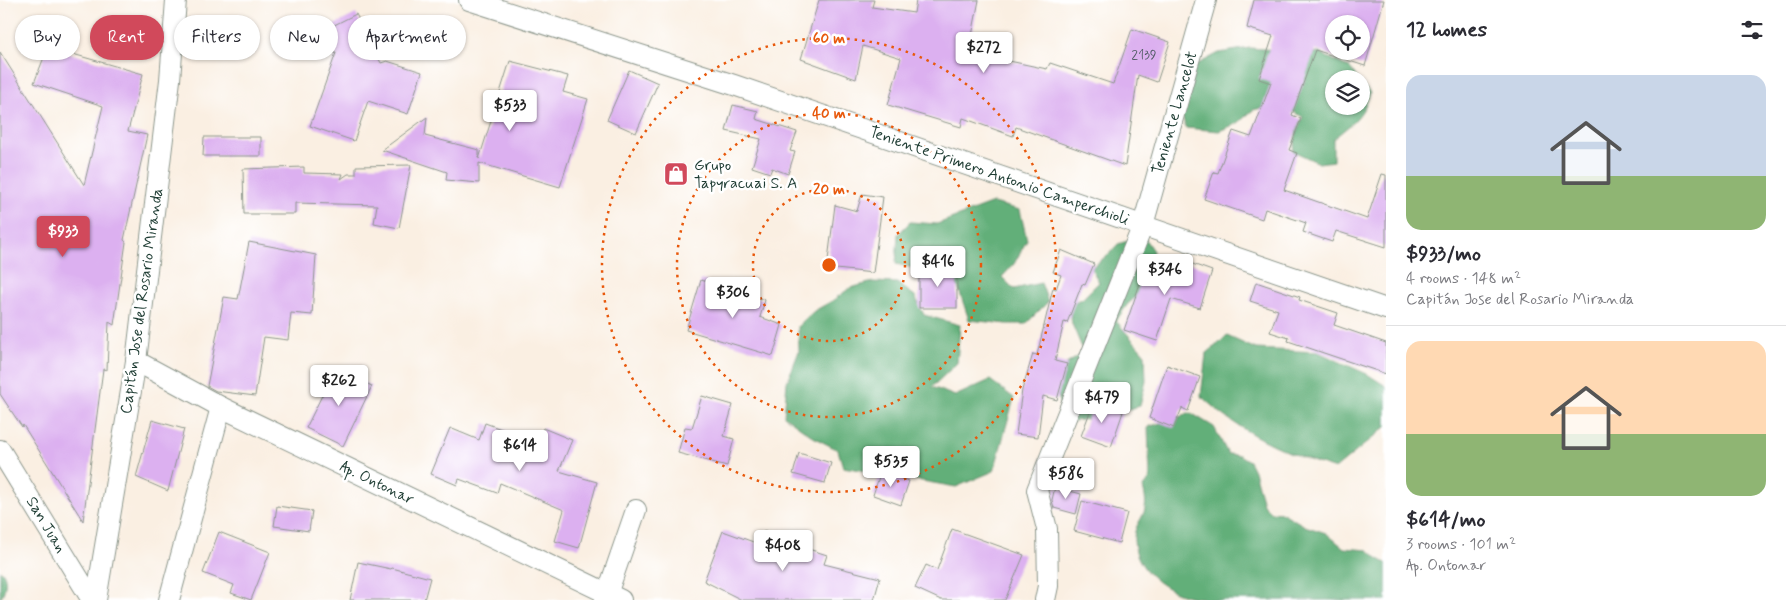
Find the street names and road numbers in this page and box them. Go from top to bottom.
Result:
street label: Teniente Lancelot [1147,49,1203,177]
street label: Teniente Primero Antonio Camperchioli [866,122,1132,230]
street label: Capitán Jose del Rosario Miranda [116,187,168,415]
street label: Ap. Ontonar [336,456,418,511]
street label: San Juan [21,493,71,557]

